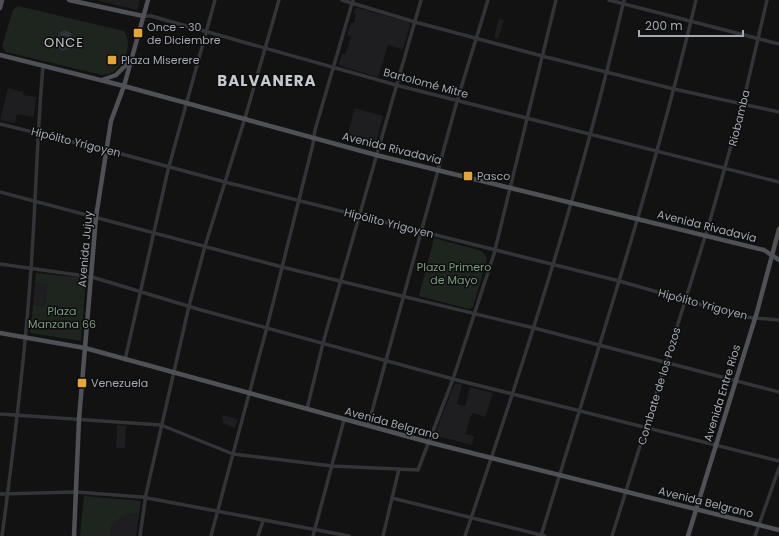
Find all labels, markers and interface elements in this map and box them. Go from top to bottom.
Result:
scale bar [639,12,743,38]
text: 200 m [645,17,683,34]
place label: Once - 30 de Diciembre [147,19,221,48]
marker: Once - 30 de Diciembre [132,27,144,39]
district label: ONCE [44,33,84,52]
place label: Plaza Miserere [121,52,200,68]
marker: Plaza Miserere [106,54,118,66]
street label: Bartolomé Mitre [382,64,470,102]
district label: BALVANERA [217,70,317,91]
street label: Riobamba [724,88,754,148]
street label: Hipólito Yrigoyen [29,123,123,161]
street label: Avenida Rivadavia [341,128,443,168]
place label: Pasco [477,168,510,184]
marker: Pasco [462,170,474,182]
street label: Hipólito Yrigoyen [342,204,436,242]
street label: Avenida Rivadavia [656,206,758,246]
street label: Avenida Jujuy [74,209,96,288]
park label: Plaza Primero de Mayo [417,259,491,288]
street label: Hipólito Yrigoyen [657,284,749,324]
park label: Plaza Manzana 66 [28,303,96,332]
street label: Combate de los Pozos [633,325,685,447]
street label: Avenida Entre Ríos [700,342,744,443]
place label: Venezuela [91,375,148,391]
marker: Venezuela [76,377,88,389]
street label: Avenida Belgrano [343,403,441,443]
street label: Avenida Belgrano [657,482,755,522]

